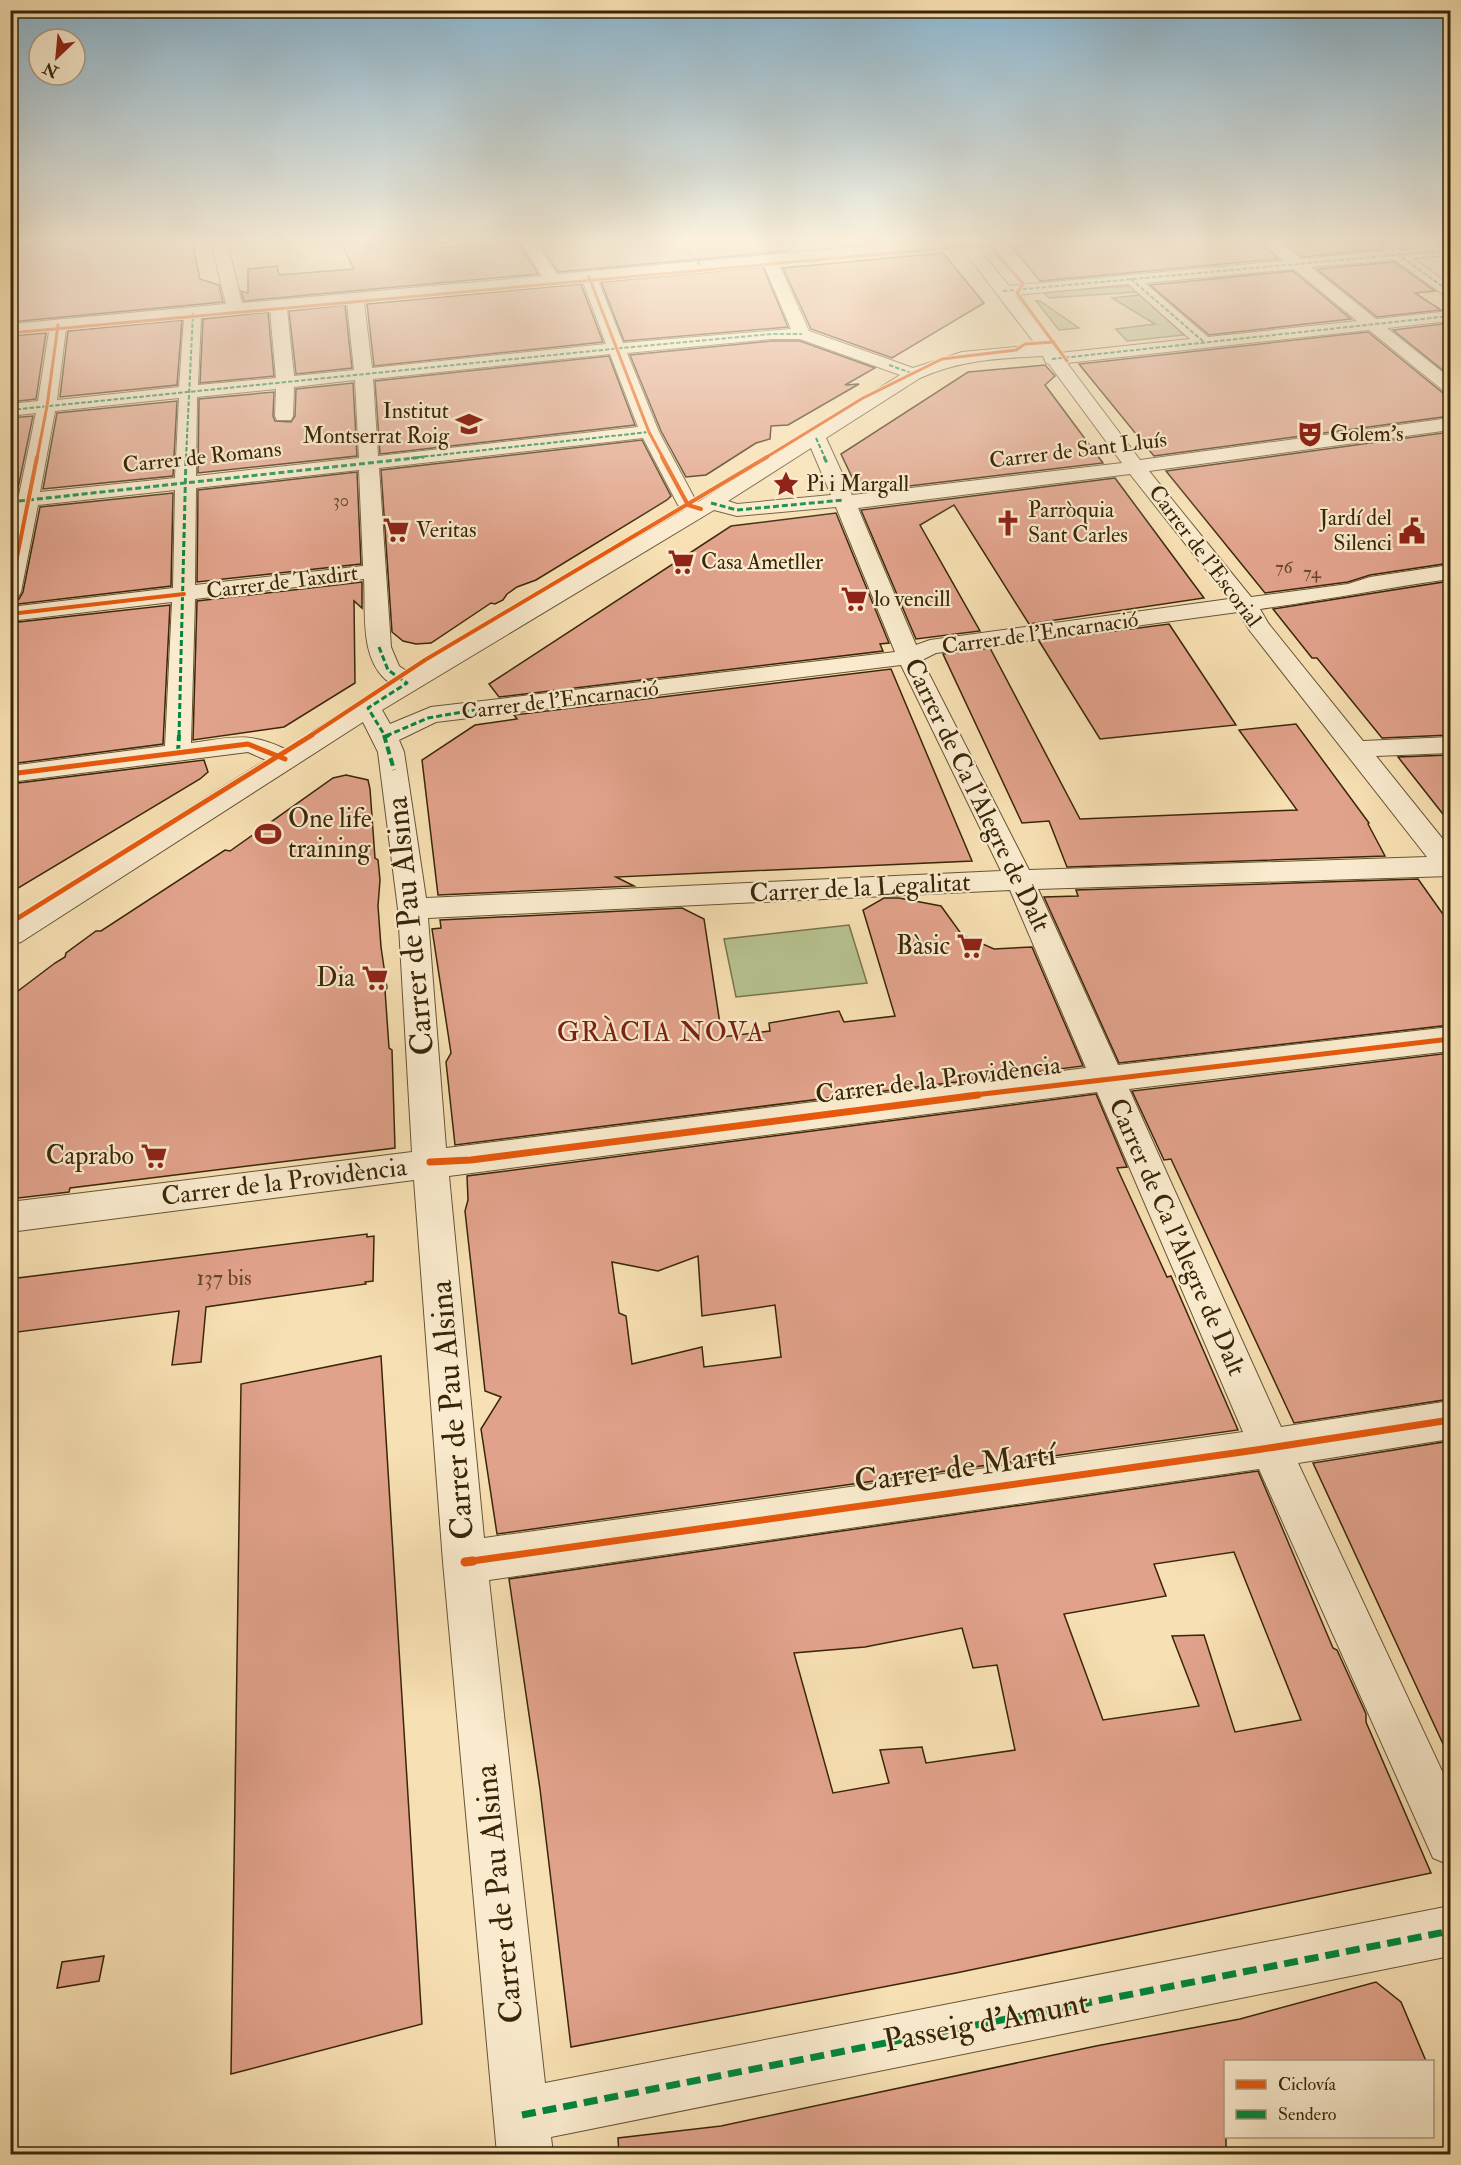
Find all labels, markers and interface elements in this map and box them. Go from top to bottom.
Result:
north arrow [27,27,87,87]
text: N [39,57,63,82]
place label: Institut Montserrat Roig [303,397,450,450]
school or university icon: Institut Montserrat Roig [454,409,484,439]
theatre icon: Golem's [1295,419,1325,449]
place label: Golem's [1330,420,1404,448]
street label: Carrer de Sant Lluís [988,425,1168,475]
street label: Carrer de Romans [121,435,283,479]
place icon: Pi i Margall [771,469,801,499]
place label: Pi i Margall [806,470,910,498]
street label: Carrer de l'Escorial [1142,479,1268,633]
house number: 30 [333,489,349,512]
place label: Parròquia Sant Carles [1028,496,1128,549]
place label: Jardí del Silenci [1318,504,1392,557]
church icon: Parròquia Sant Carles [993,508,1023,538]
supermarket icon: Veritas [381,515,411,545]
place label: Veritas [416,516,477,544]
public building icon: Jardí del Silenci [1397,516,1427,546]
supermarket icon: Casa Ametller [666,547,696,577]
place label: Casa Ametller [701,548,824,576]
house number: 76 [1275,556,1294,579]
street label: Carrer de Taxdirt [205,559,359,605]
house number: 74 [1303,561,1322,584]
supermarket icon: lo vencill [839,584,869,614]
place label: lo vencill [874,585,951,613]
street label: Carrer de l'Encarnació [940,605,1140,661]
street label: Carrer de Ca l'Alegre de Dalt [897,653,1057,937]
street label: Carrer de l'Encarnació [460,674,660,726]
street label: Carrer de Pau Alsina [376,794,443,1057]
place label: One life training [288,803,372,865]
sports icon: One life training [253,819,283,849]
street label: Carrer de la Legalitat [749,866,971,910]
place label: Bàsic [896,930,950,962]
supermarket icon: Bàsic [955,931,985,961]
place label: Dia [316,962,355,994]
supermarket icon: Dia [360,963,390,993]
district label: GRÀCIA NOVA [557,1015,765,1049]
street label: Carrer de la Providència [814,1049,1063,1111]
street label: Carrer de Ca l'Alegre de Dalt [1101,1093,1253,1381]
place label: Caprabo [46,1140,134,1173]
supermarket icon: Caprabo [139,1141,169,1171]
street label: Carrer de la Providència [160,1151,409,1213]
house number: 137 bis [196,1264,252,1292]
street label: Carrer de Pau Alsina [421,1278,483,1541]
street label: Carrer de Martí [852,1434,1061,1502]
street label: Carrer de Pau Alsina [465,1762,532,2025]
street label: Passeig d'Amunt [880,1982,1092,2062]
legend [1224,2060,1434,2138]
text: Ciclovía [1278,2073,1337,2096]
text: Sendero [1278,2103,1337,2126]

